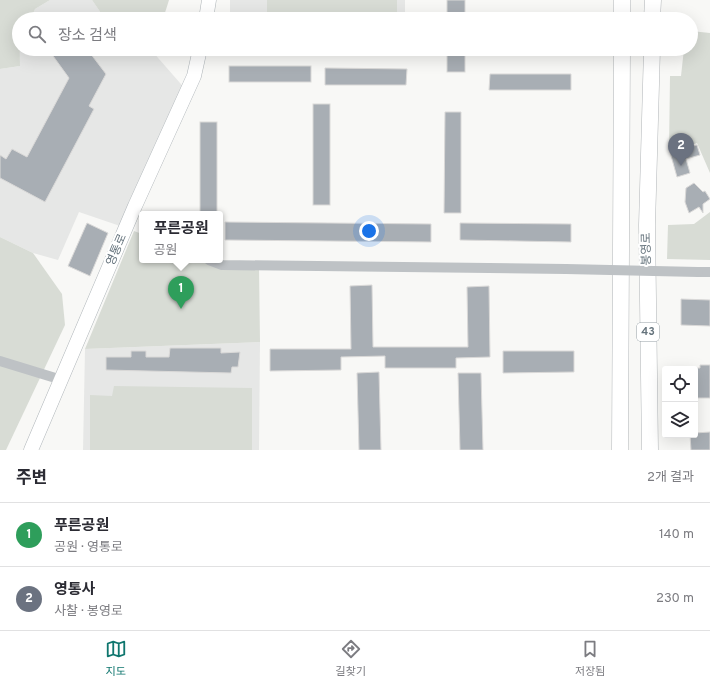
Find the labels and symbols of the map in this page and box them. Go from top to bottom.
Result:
pin: 2 [668,133,694,166]
your location [359,221,379,241]
street label: 영통로 [103,232,131,268]
street label: 봉영로 [639,232,655,266]
pin: 1 [168,276,194,309]
road number: 43 [637,323,659,341]

